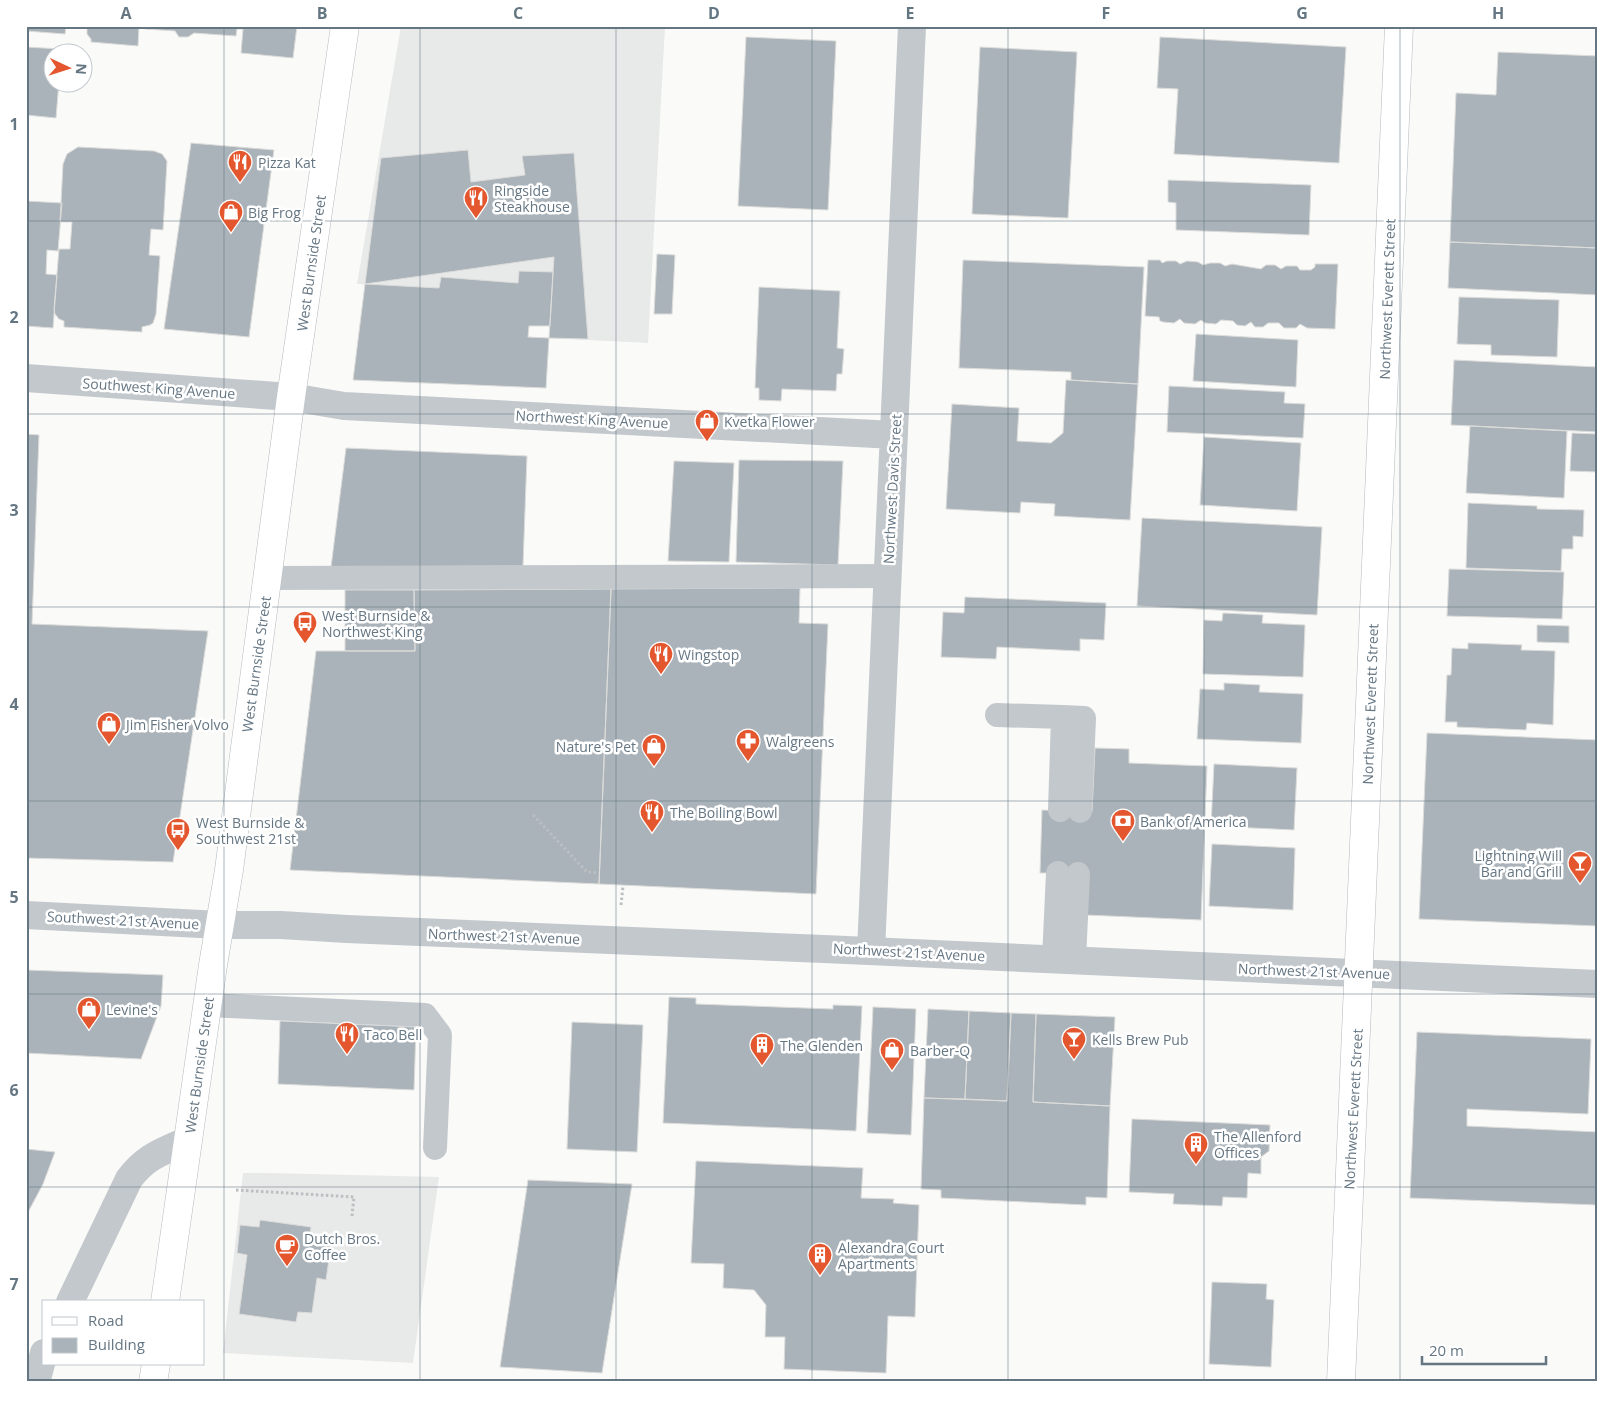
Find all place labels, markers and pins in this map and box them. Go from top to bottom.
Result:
restaurant icon: Pizza Kat [227,149,253,183]
place label: Pizza Kat [258,153,316,172]
place label: Ringside Steakhouse [494,181,570,216]
restaurant icon: Ringside Steakhouse [463,185,489,219]
shop icon: Big Frog [218,199,244,233]
place label: Big Frog [248,203,301,222]
shop icon: Kvetka Flower [694,408,720,442]
place label: Kvetka Flower [724,412,815,431]
place label: West Burnside & Northwest King [322,606,431,641]
bus stop icon: West Burnside & Northwest King [292,610,318,644]
restaurant icon: Wingstop [648,641,674,675]
place label: Wingstop [678,645,739,664]
shop icon: Jim Fisher Volvo [96,711,122,745]
place label: Jim Fisher Volvo [124,715,229,734]
pharmacy icon: Walgreens [735,728,761,762]
place label: Walgreens [766,732,835,751]
shop icon: Nature's Pet [641,733,667,767]
place label: Nature's Pet [556,737,636,756]
restaurant icon: The Boiling Bowl [639,799,665,833]
place label: The Boiling Bowl [670,803,778,822]
bank icon: Bank of America [1110,808,1136,842]
place label: Bank of America [1140,812,1247,831]
place label: West Burnside & Southwest 21st [196,813,305,848]
bus stop icon: West Burnside & Southwest 21st [165,817,191,851]
place label: Lightning Will Bar and Grill [1475,846,1562,881]
bar icon: Lightning Will Bar and Grill [1567,850,1593,884]
shop icon: Levine's [76,996,102,1030]
place label: Levine's [106,1000,158,1019]
restaurant icon: Taco Bell [334,1021,360,1055]
place label: Taco Bell [364,1025,422,1044]
bar icon: Kells Brew Pub [1061,1026,1087,1060]
place label: Kells Brew Pub [1092,1030,1189,1049]
building icon: The Glenden [749,1032,775,1066]
place label: The Glenden [780,1036,863,1055]
shop icon: Barber-Q [879,1037,905,1071]
place label: Barber-Q [910,1041,970,1060]
place label: The Allenford Offices [1214,1127,1302,1162]
building icon: The Allenford Offices [1183,1131,1209,1165]
place label: Dutch Bros. Coffee [304,1229,380,1264]
cafe icon: Dutch Bros. Coffee [274,1233,300,1267]
place label: Alexandra Court Apartments [838,1238,944,1273]
building icon: Alexandra Court Apartments [807,1242,833,1276]

